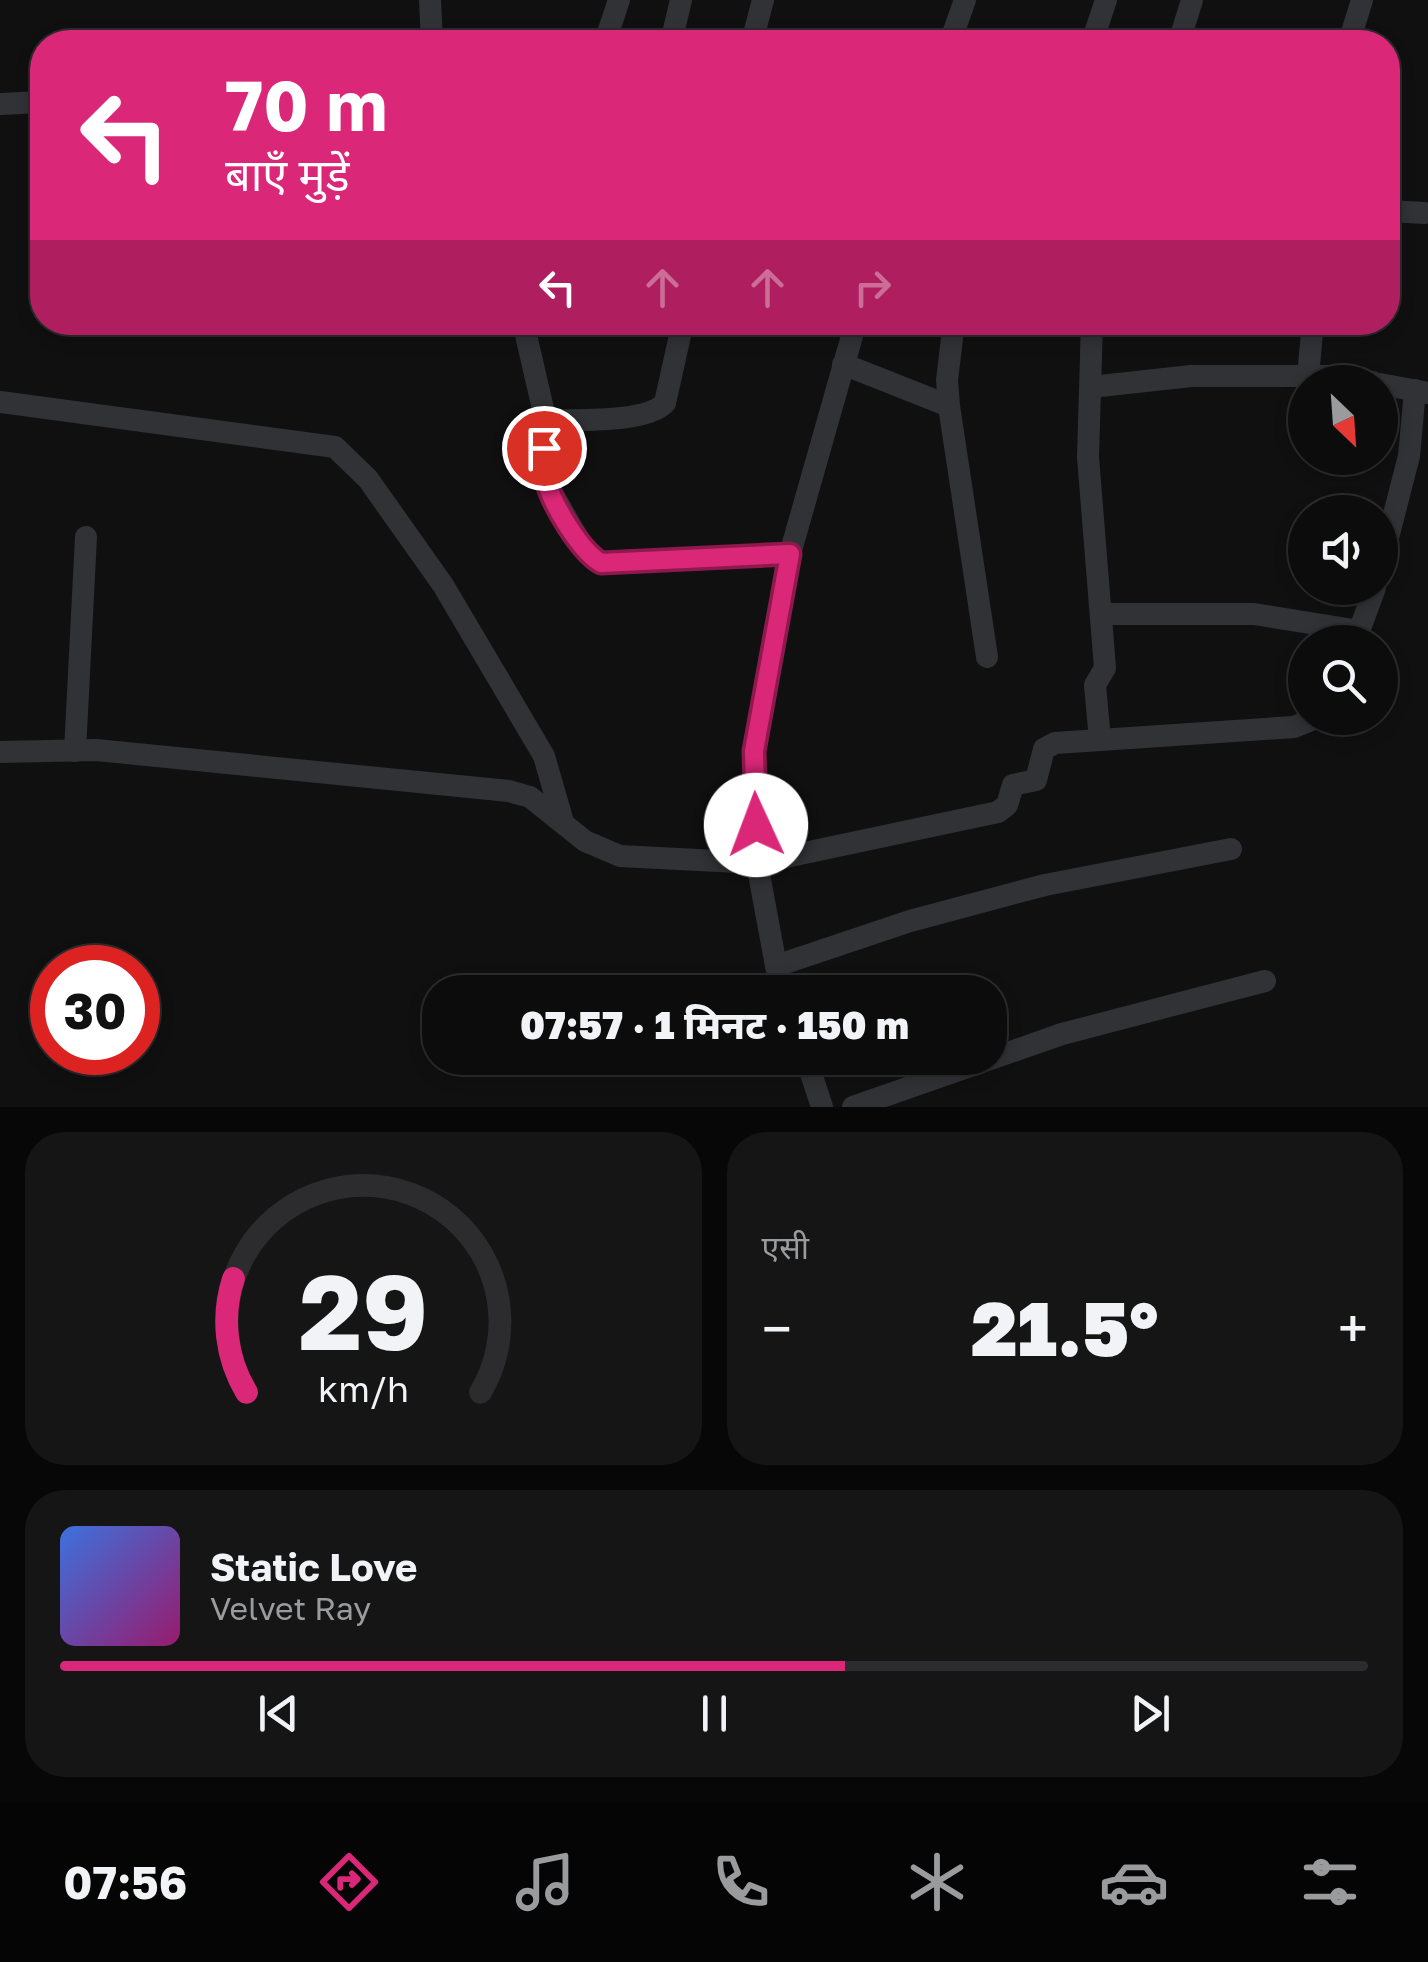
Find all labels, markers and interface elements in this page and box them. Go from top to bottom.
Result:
text: 70 m [225,62,387,146]
icon: left [60,70,190,200]
text: बाएँ मुड़ें [225,147,349,201]
icon: left [530,260,585,315]
icon: ahead [635,260,690,315]
icon: ahead [740,260,795,315]
icon: right [845,260,900,315]
north arrow [1288,365,1398,475]
map controls [1288,365,1398,735]
pin [502,406,587,491]
icon: arrive [517,421,572,476]
button: sound [1288,495,1398,605]
button: search [1288,625,1398,735]
position arrow [704,773,808,877]
speed limit sign: 30 [30,945,160,1075]
text: 07:57 · 1 मिनट · 150 m [520,1002,909,1047]
text: एसी [762,1228,809,1266]
text: 29 [299,1248,428,1373]
text: 21.5° [971,1282,1158,1373]
text: − [762,1295,792,1361]
text: + [1338,1295,1368,1361]
text: km/h [318,1367,409,1410]
text: Static Love [210,1544,417,1589]
text: Velvet Ray [210,1589,371,1627]
icon: previous [251,1686,306,1741]
icon: pause [687,1686,742,1741]
icon: next [1123,1686,1178,1741]
icon: directions [314,1847,384,1917]
icon: music [510,1847,580,1917]
icon: phone [706,1847,776,1917]
icon: climate [902,1847,972,1917]
icon: car [1099,1847,1169,1917]
icon: filters [1295,1847,1365,1917]
text: 07:56 [63,1855,187,1909]

